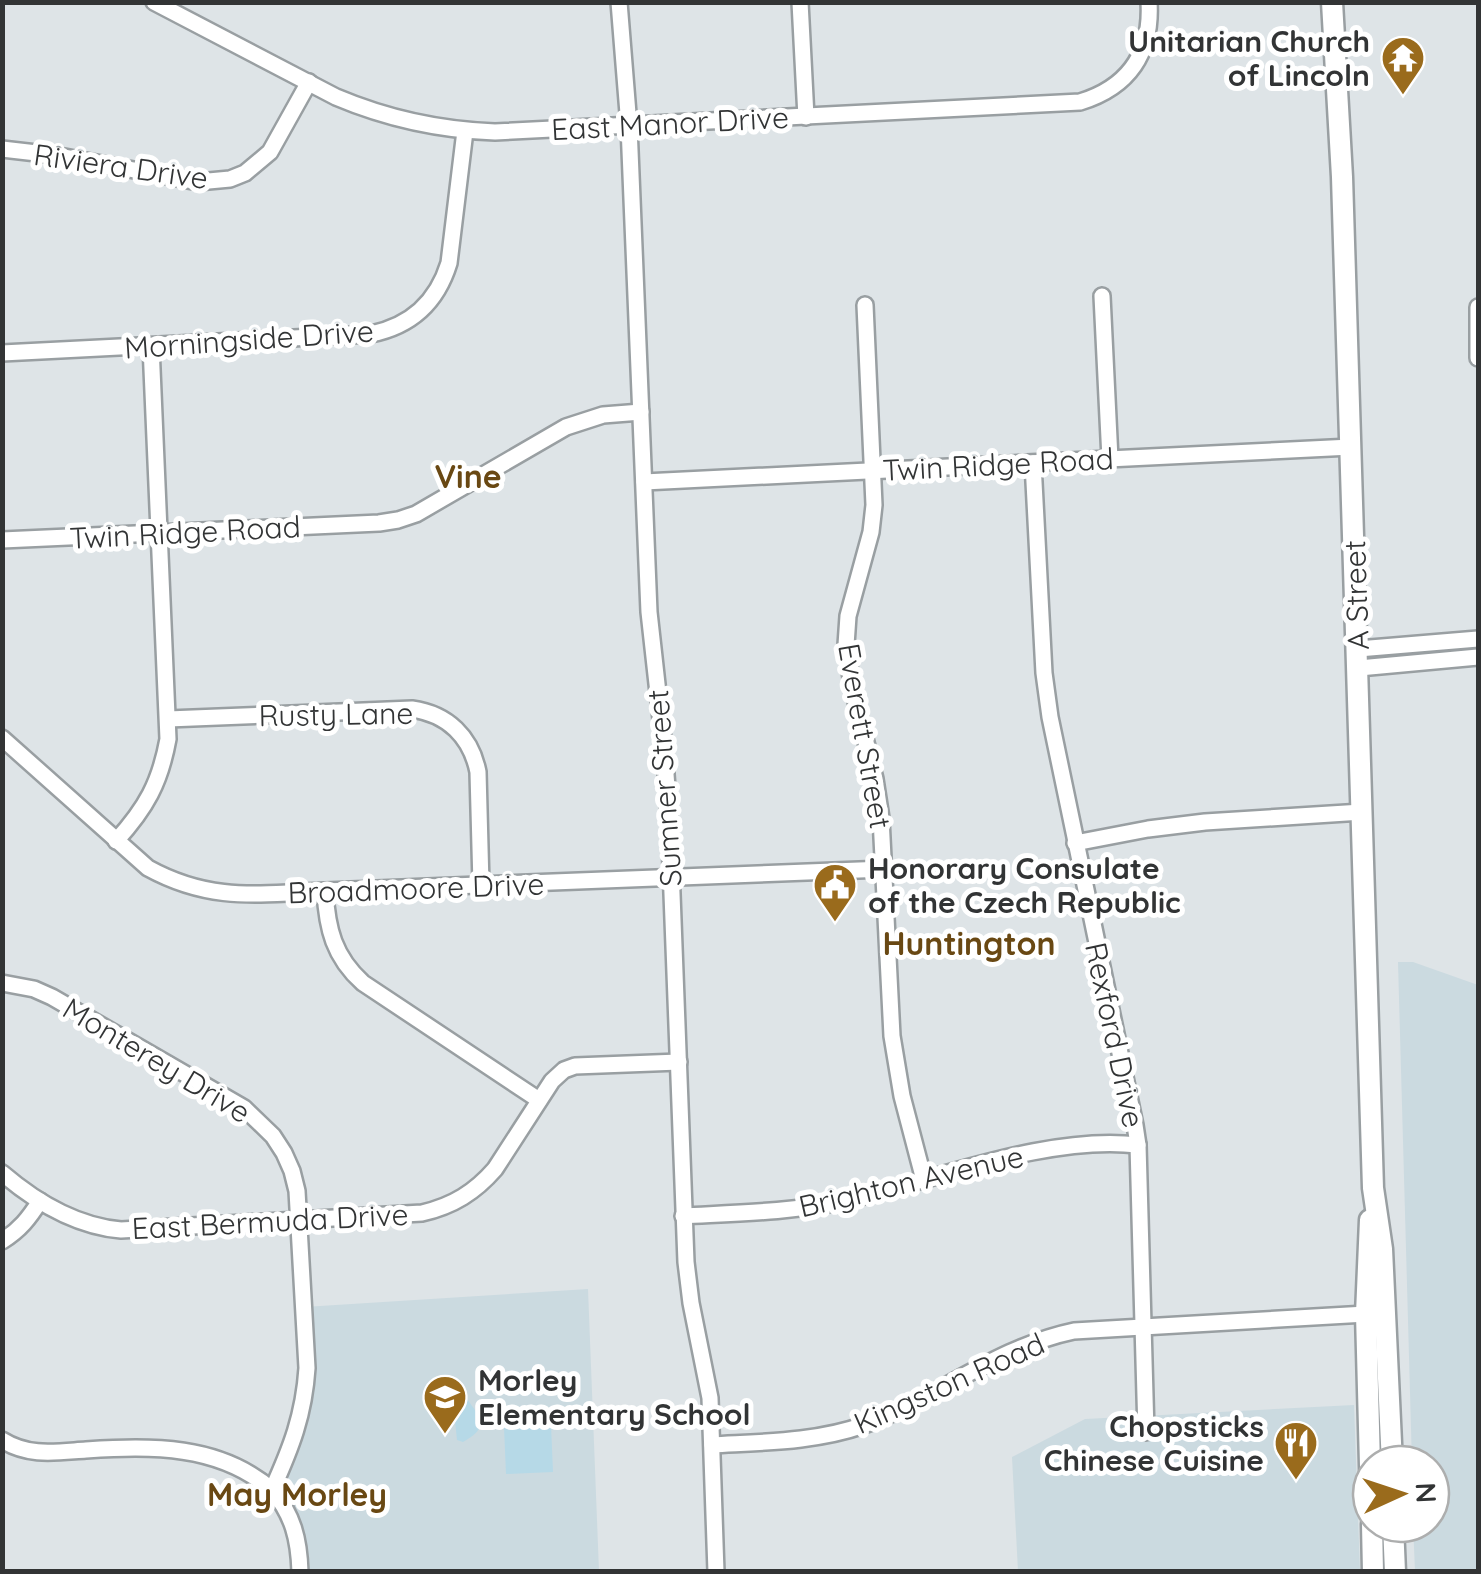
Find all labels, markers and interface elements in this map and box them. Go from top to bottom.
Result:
place label: Unitarian Church of Lincoln [1128,22,1370,94]
temple icon: Unitarian Church of Lincoln [1380,35,1426,96]
street label: East Manor Drive [550,98,790,148]
street label: Riviera Drive [31,135,211,197]
street label: Morningside Drive [123,311,375,367]
street label: Twin Ridge Road [881,439,1115,489]
district label: Vine [434,456,502,496]
street label: Twin Ridge Road [68,507,302,557]
street label: A Street [1335,540,1377,650]
street label: Everett Street [830,640,900,832]
street label: Sumner Street [638,688,690,888]
street label: Rusty Lane [258,694,414,734]
place label: Honorary Consulate of the Czech Republic [868,849,1181,921]
public building icon: Honorary Consulate of the Czech Republic [812,862,858,923]
street label: Broadmoore Drive [287,865,545,911]
district label: Huntington [883,923,1055,963]
street label: Rexford Drive [1077,939,1153,1131]
street label: Monterey Drive [56,989,258,1131]
street label: Brighton Avenue [795,1137,1027,1225]
street label: East Bermuda Drive [131,1195,409,1247]
street label: Kingston Road [848,1324,1050,1442]
place label: Morley Elementary School [478,1361,751,1433]
school or university icon: Morley Elementary School [422,1374,468,1435]
place label: Chopsticks Chinese Cuisine [1044,1407,1264,1479]
restaurant icon: Chopsticks Chinese Cuisine [1273,1420,1319,1481]
north arrow [1351,1444,1451,1544]
district label: May Morley [207,1474,387,1514]
text: N [1408,1481,1444,1504]

